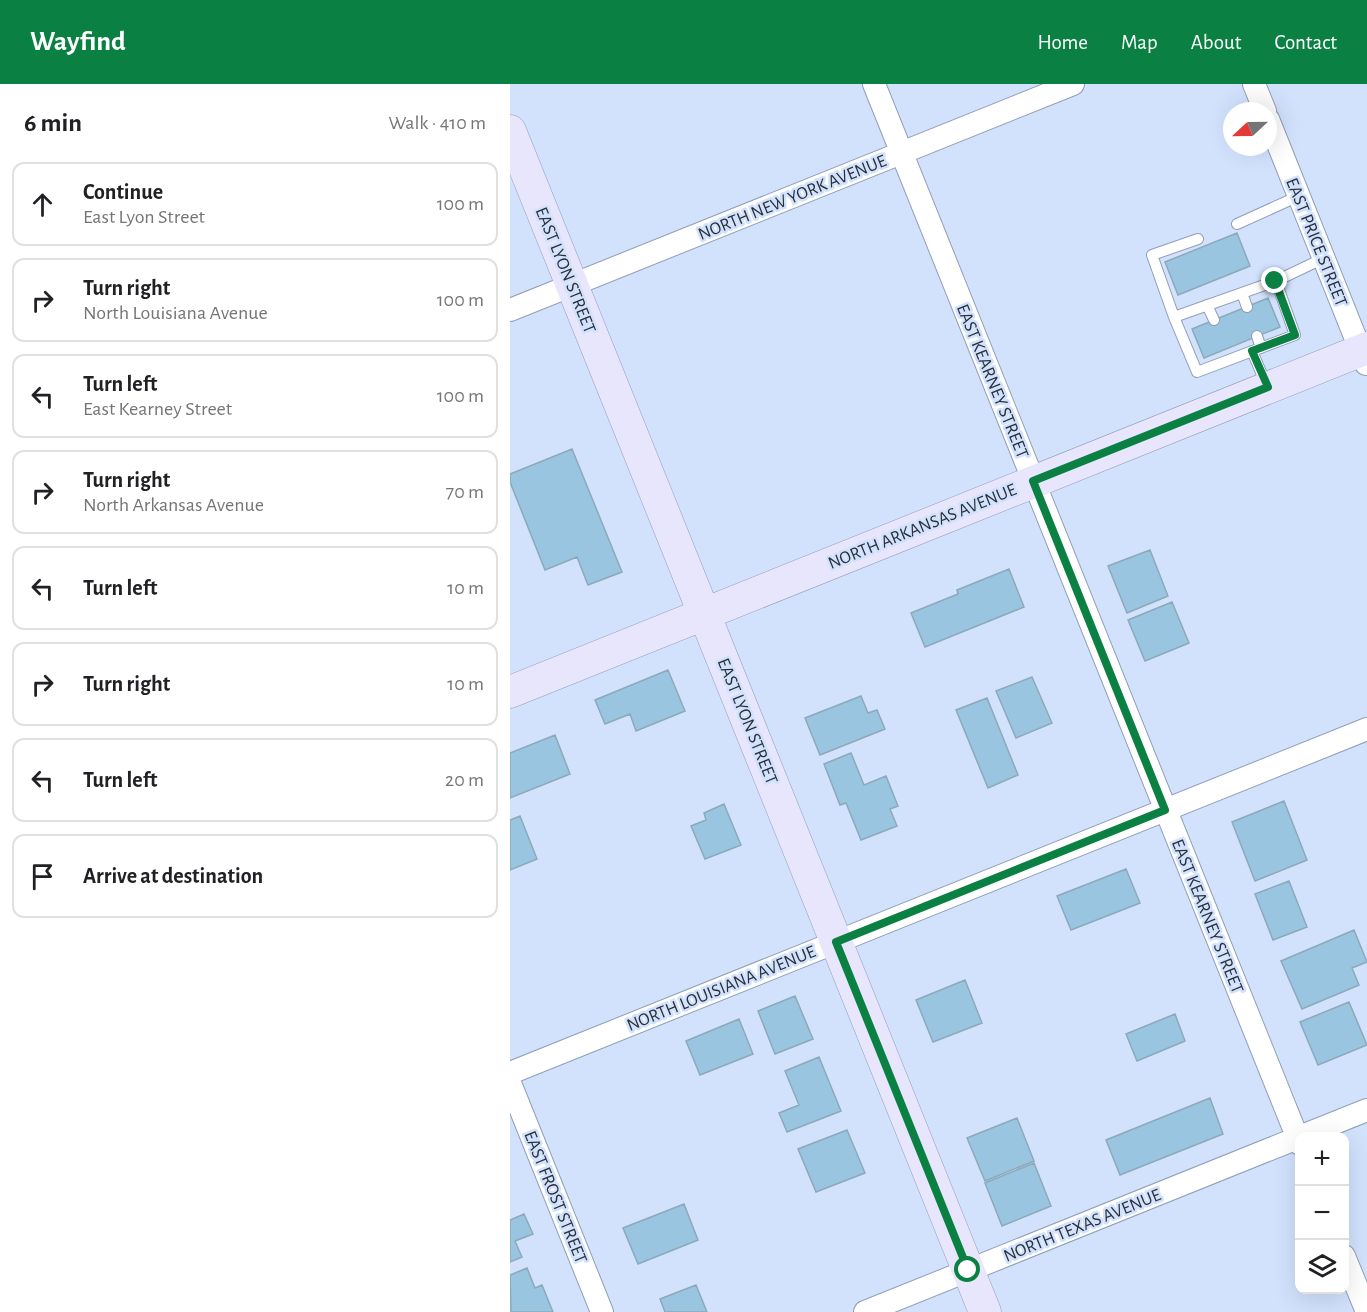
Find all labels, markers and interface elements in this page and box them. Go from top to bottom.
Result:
text: Wayfind [30,28,126,56]
text: Home [1037,32,1088,53]
text: Map [1121,32,1158,53]
text: About [1191,32,1241,53]
text: Contact [1274,32,1337,53]
north arrow [1223,102,1277,156]
text: 6 min [24,110,82,136]
text: Walk · 410 m [388,113,486,133]
street label: NORTH NEW YORK AVENUE [696,152,889,244]
street label: EAST PRICE STREET [1282,175,1350,309]
text: Continue [83,181,163,203]
icon: ahead [26,188,59,221]
text: 100 m [437,194,484,214]
street label: EAST LYON STREET [532,205,599,336]
text: East Lyon Street [83,207,205,227]
route end [1261,267,1287,293]
text: Turn right [83,277,170,299]
icon: right [26,284,59,317]
text: 100 m [437,290,484,310]
street label: EAST KEARNEY STREET [953,302,1031,461]
text: North Louisiana Avenue [83,303,268,323]
text: Turn left [83,373,157,395]
icon: left [26,380,59,413]
text: 100 m [437,386,484,406]
text: East Kearney Street [83,399,232,419]
text: Turn right [83,469,170,491]
icon: right [26,476,59,509]
street label: NORTH ARKANSAS AVENUE [826,481,1019,573]
text: 70 m [446,482,484,502]
text: North Arkansas Avenue [83,495,264,515]
icon: left [26,572,59,605]
text: Turn left [83,577,157,599]
text: 10 m [447,578,484,598]
street label: EAST LYON STREET [714,656,781,787]
icon: right [26,668,59,701]
text: Turn right [83,673,170,695]
text: 10 m [447,674,484,694]
icon: left [26,764,59,797]
text: Turn left [83,769,157,791]
text: 20 m [445,770,484,790]
street label: EAST KEARNEY STREET [1168,837,1246,996]
icon: arrive [26,860,59,893]
text: Arrive at destination [83,865,263,887]
street label: NORTH LOUISIANA AVENUE [624,943,819,1035]
street label: EAST FROST STREET [520,1128,590,1266]
map controls [1295,1132,1349,1294]
button: + [1295,1132,1349,1186]
street label: NORTH TEXAS AVENUE [1001,1186,1164,1266]
button: − [1295,1186,1349,1240]
button: layers [1295,1240,1349,1294]
route start [954,1256,980,1282]

